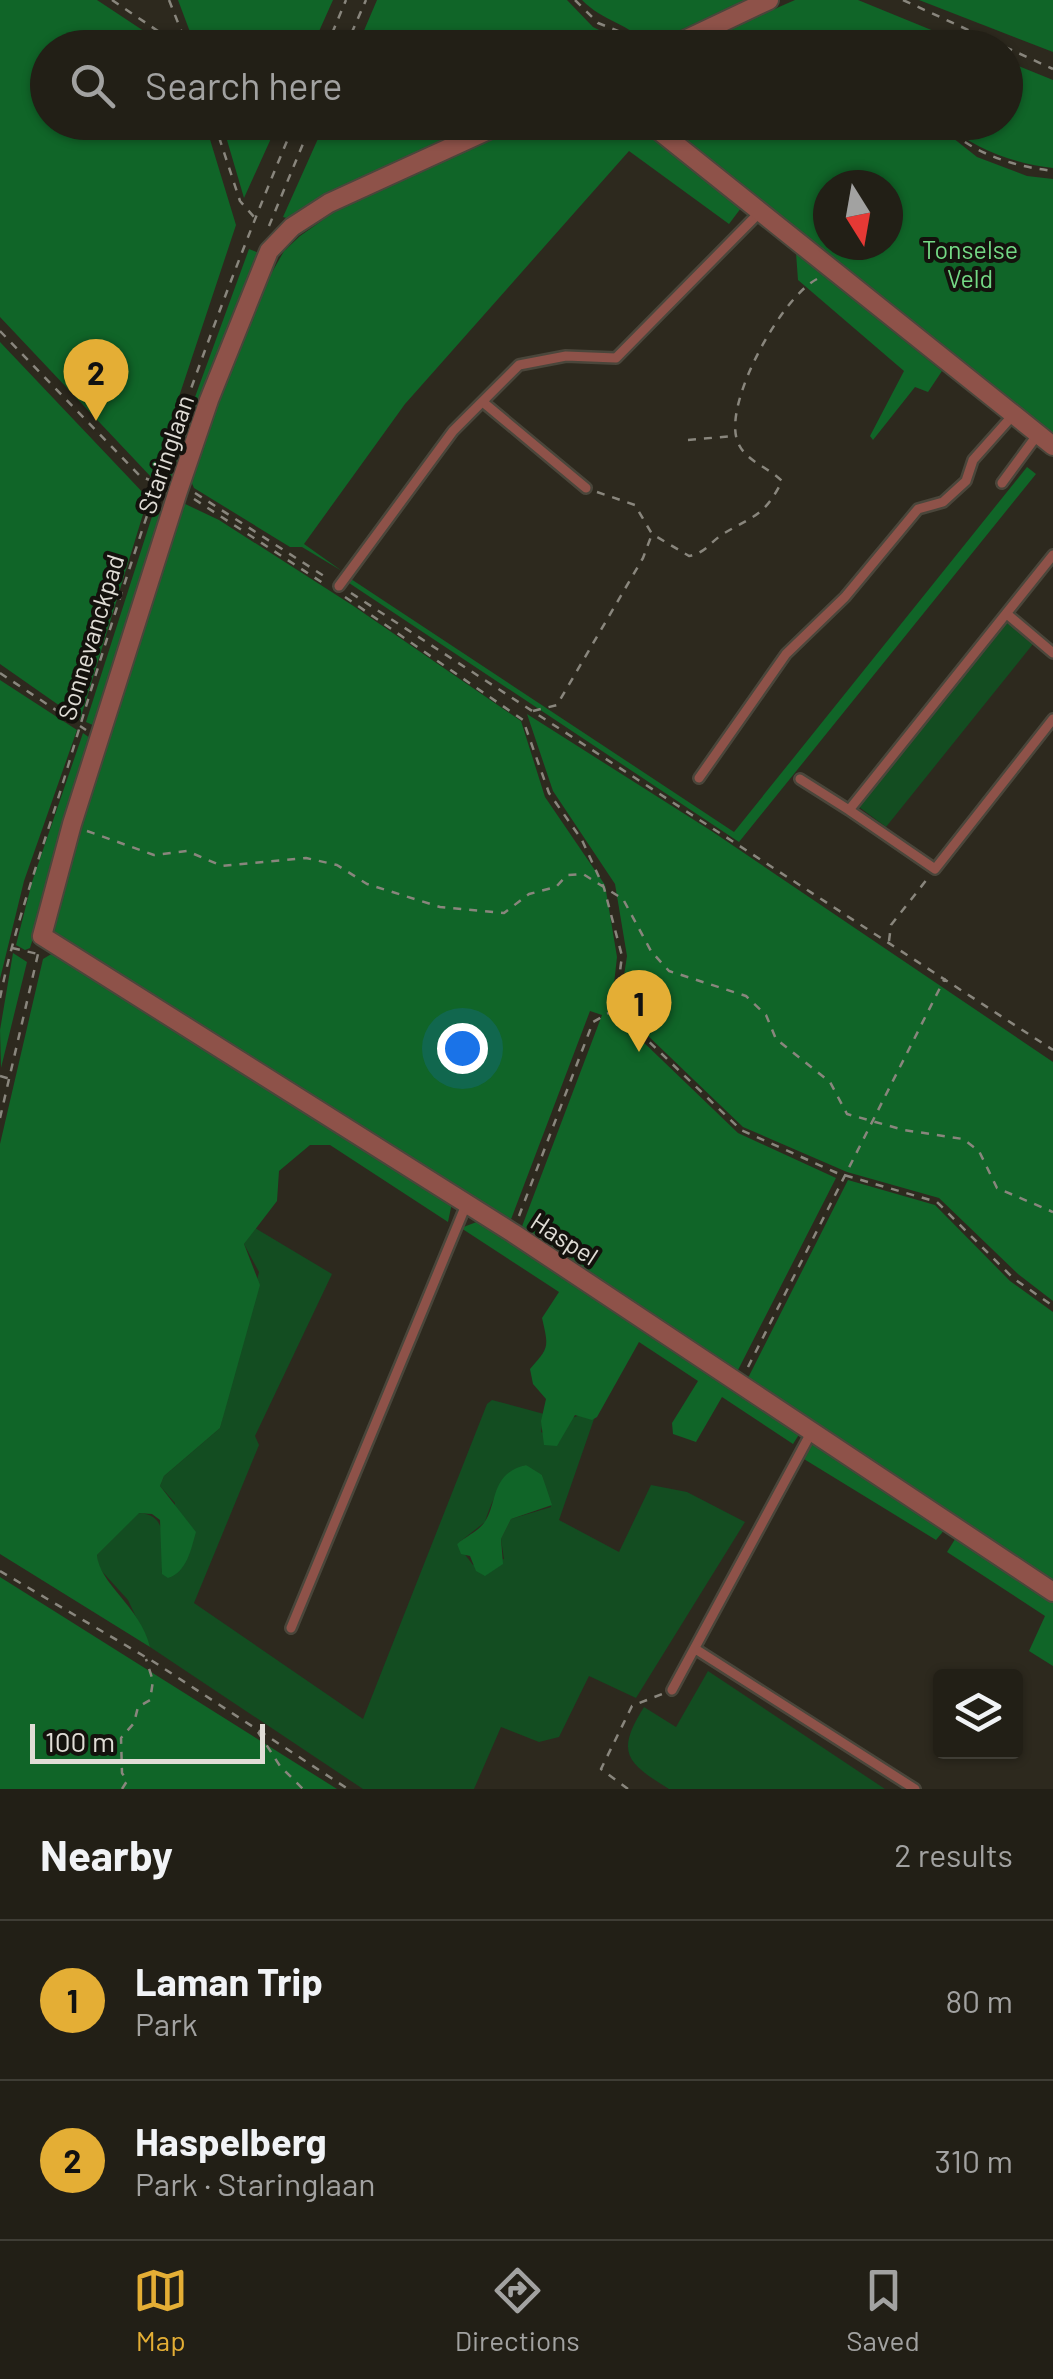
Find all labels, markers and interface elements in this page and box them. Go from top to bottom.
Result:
search box [30,30,1023,140]
icon: search [65,58,120,113]
text: Search here [145,62,343,108]
north arrow [813,170,903,260]
park label: Tonselse Veld [922,234,1018,293]
pin: 2 [64,338,128,421]
street label: Staringlaan [131,391,199,517]
street label: Sonnevanckpad [51,551,129,723]
pin: 1 [606,970,672,1052]
your location [437,1023,488,1074]
street label: Haspel [526,1205,604,1271]
map controls [933,1669,1023,1759]
button: layers [933,1669,1023,1759]
scale bar [30,1719,265,1764]
text: 100 m [45,1724,115,1758]
text: Nearby [40,1829,173,1879]
text: 2 results [894,1835,1013,1873]
text: Laman Trip [135,1958,323,2004]
text: 1 [67,1981,78,2019]
text: 80 m [945,1981,1013,2019]
text: Park [135,2004,198,2042]
text: Haspelberg [135,2118,327,2164]
text: 2 [64,2141,81,2179]
text: 310 m [935,2141,1013,2179]
text: Park · Staringlaan [135,2164,376,2202]
tab: Map [133,2263,188,2357]
tab: Directions [455,2263,580,2357]
tab: Saved [846,2263,920,2357]

